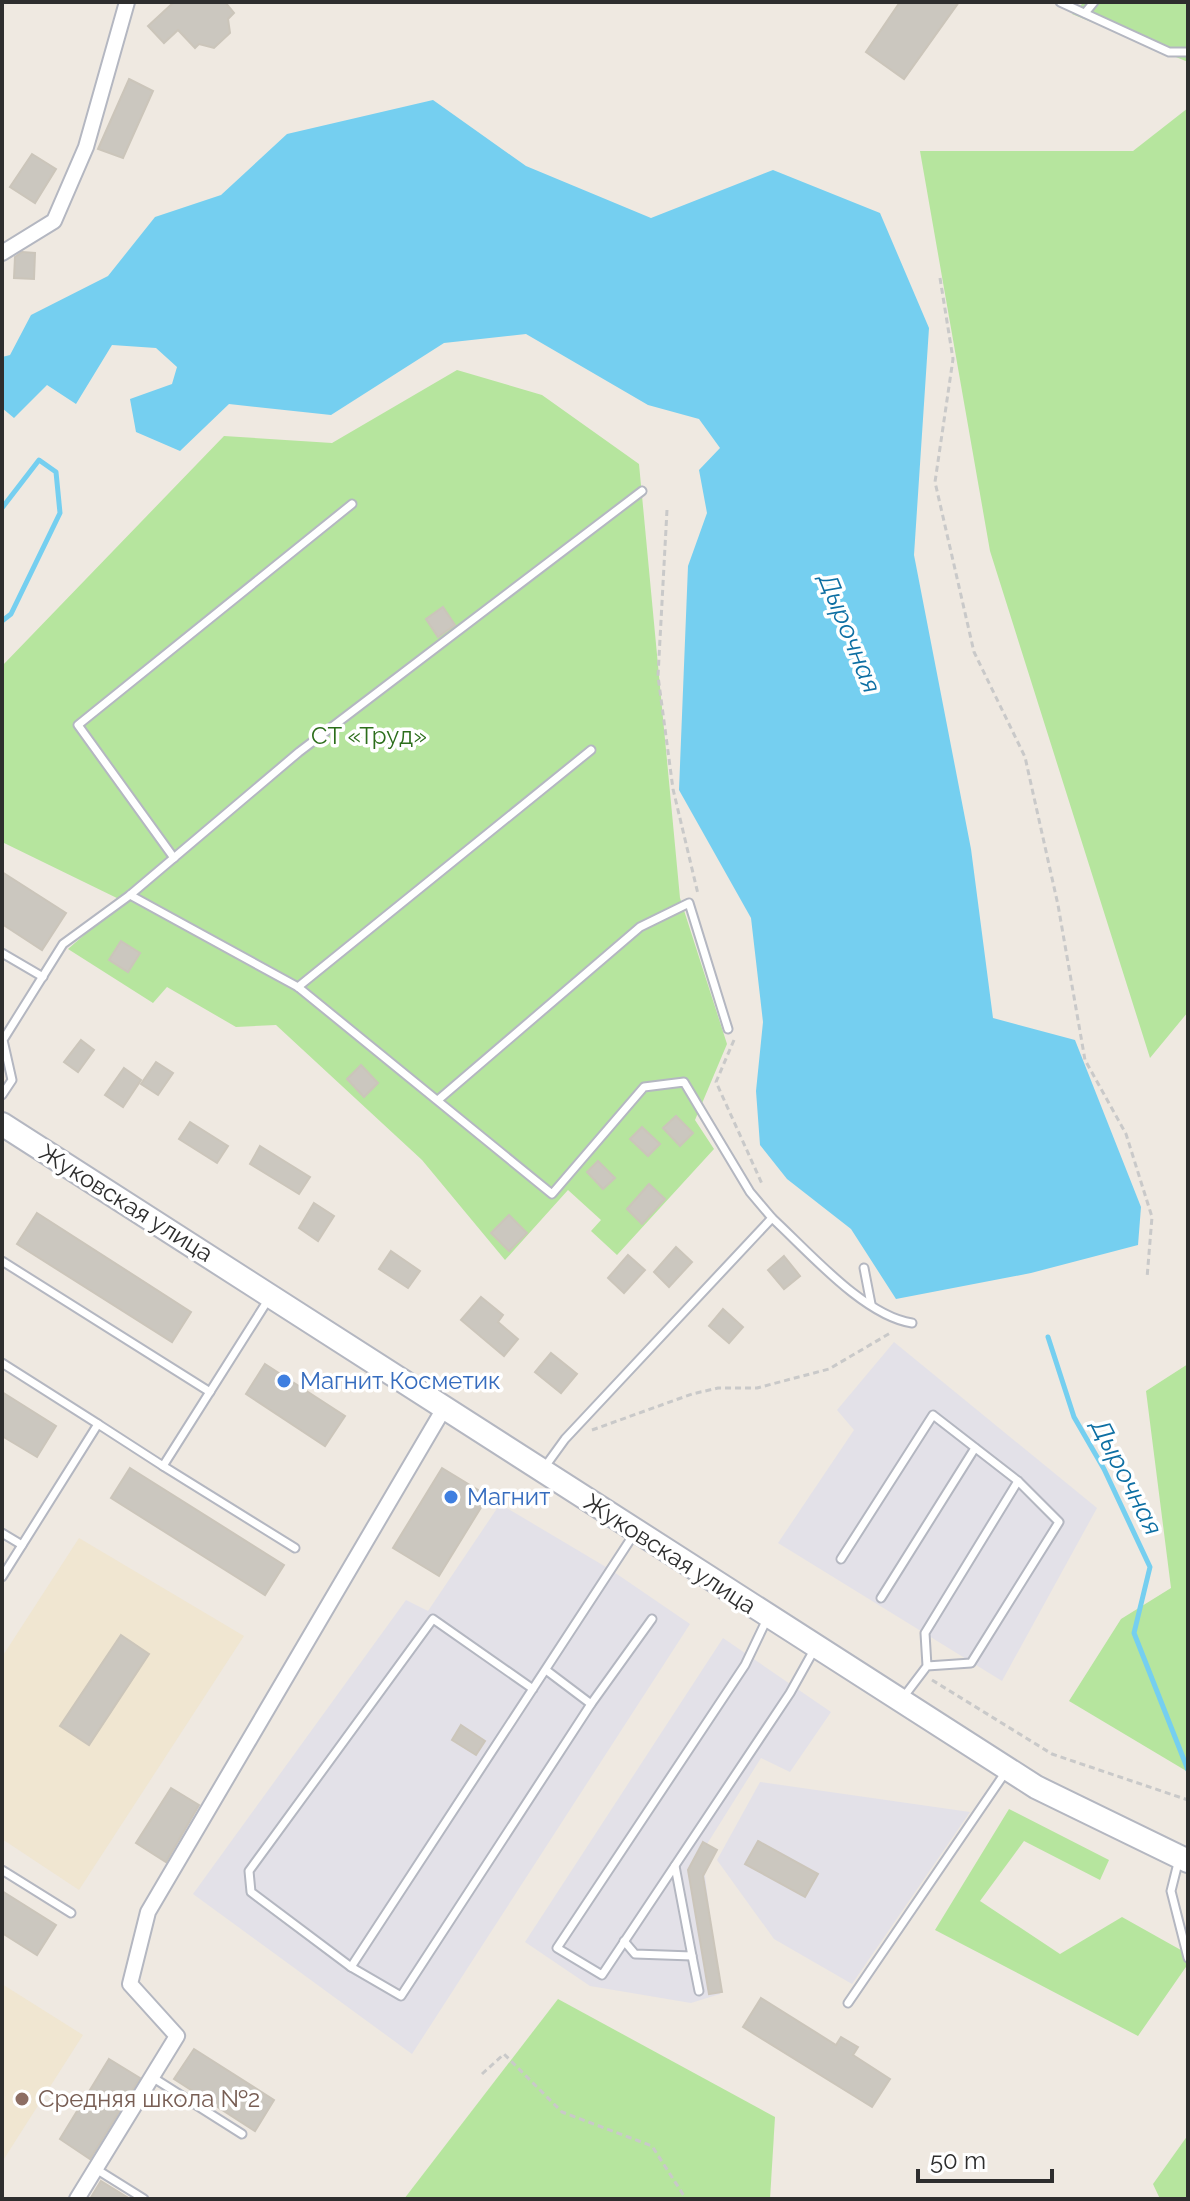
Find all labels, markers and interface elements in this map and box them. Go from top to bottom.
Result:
water label: Дырочная [812,568,888,697]
park label: СТ «Труд» [311,721,427,750]
street label: Жуковская улица [34,1137,218,1268]
place label: Магнит Косметик [300,1366,501,1395]
marker: Магнит Косметик [275,1372,293,1390]
water label: Дырочная [1085,1413,1169,1540]
place label: Магнит [467,1482,551,1511]
street label: Жуковская улица [579,1487,762,1620]
marker: Магнит [442,1488,460,1506]
place label: Средняя школа №2 [38,2084,260,2113]
marker: Средняя школа №2 [13,2090,31,2108]
scale bar [918,2133,1052,2183]
text: 50 m [930,2146,986,2175]

